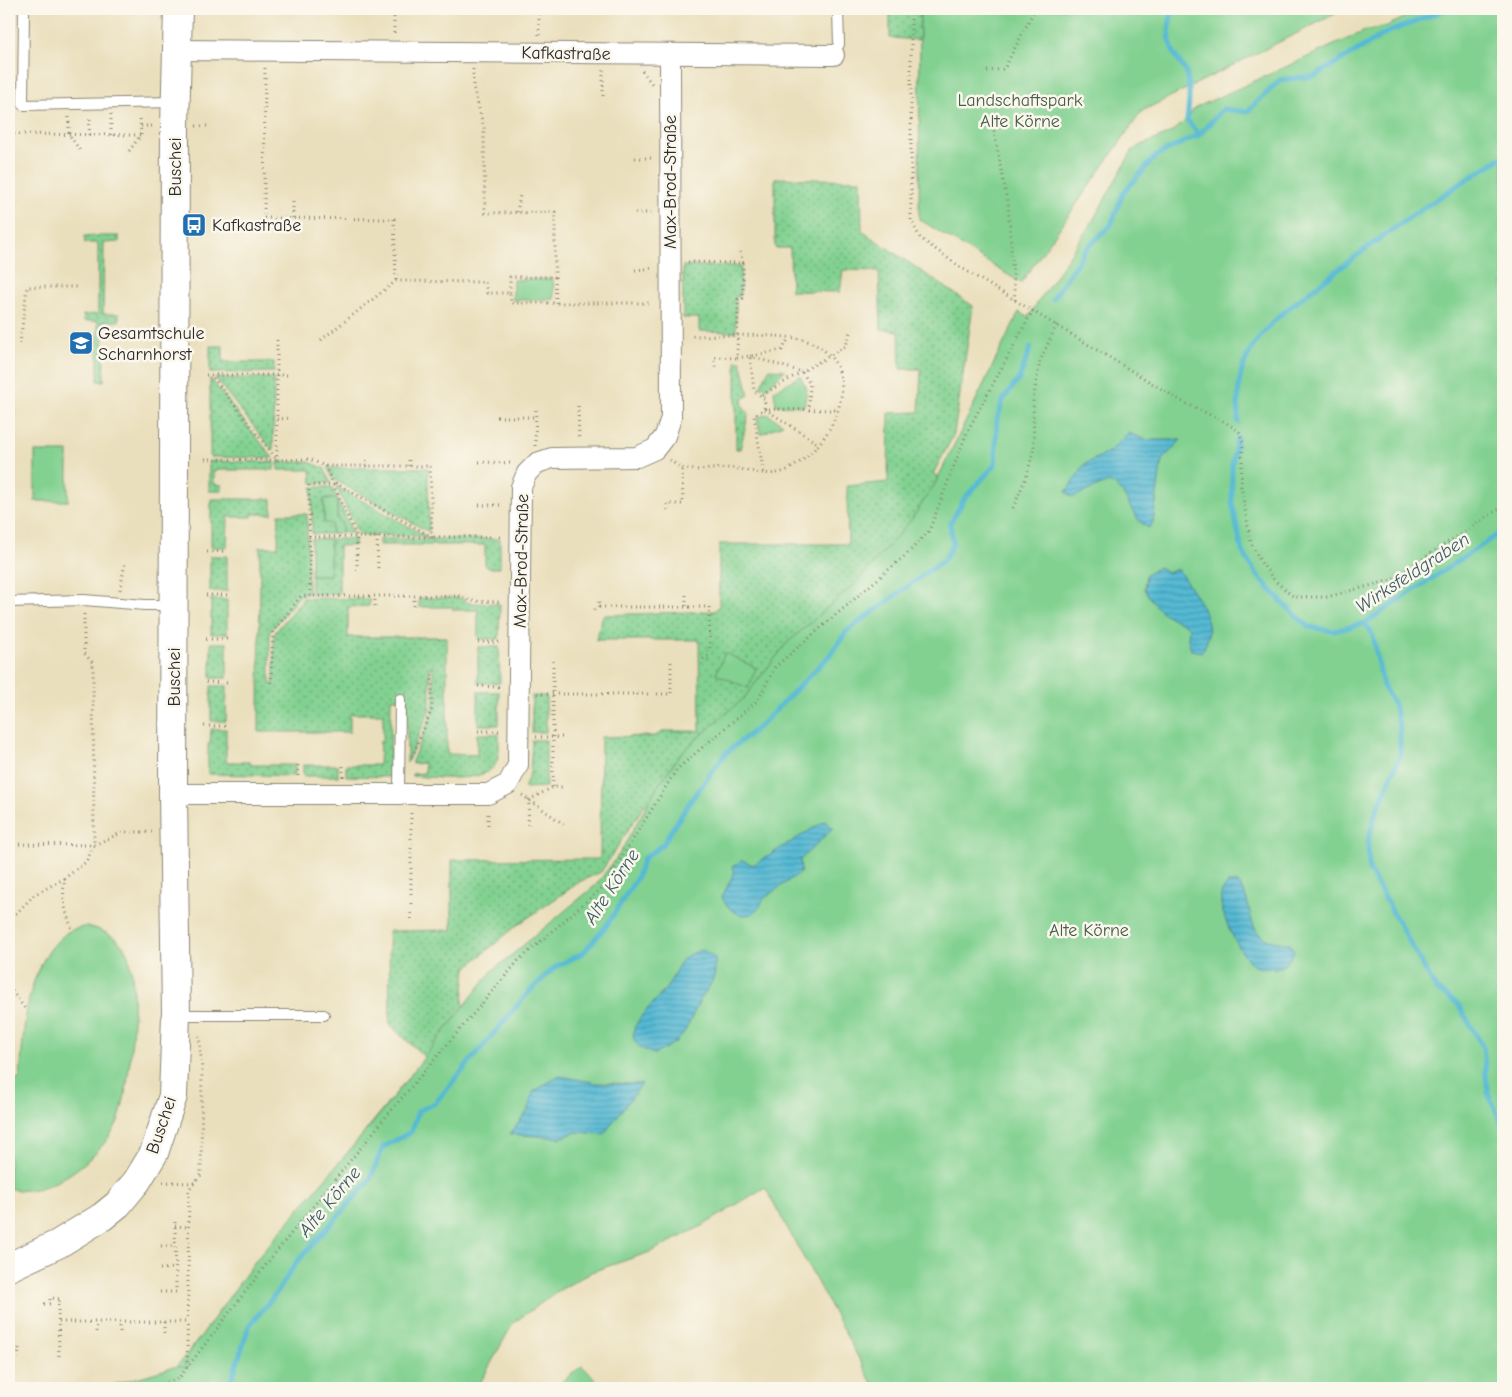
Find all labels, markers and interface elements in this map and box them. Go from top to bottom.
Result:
street label: Kafkastraße [521,42,611,65]
park label: Landschaftspark Alte Körne [958,90,1083,132]
street label: Max-Brod-Straße [660,115,681,249]
street label: Buschei [165,137,186,197]
bus stop icon: Kafkastraße [181,212,207,238]
place label: Kafkastraße [212,215,301,236]
place label: Gesamtschule Scharnhorst [98,323,205,365]
school or university icon: Gesamtschule Scharnhorst [68,330,94,356]
street label: Max-Brod-Straße [510,494,533,628]
water label: Wirksfeldgraben [1352,528,1474,618]
street label: Buschei [164,647,185,707]
water label: Alte Körne [579,845,644,929]
park label: Alte Körne [1049,920,1129,941]
street label: Buschei [142,1094,181,1157]
water label: Alte Körne [293,1162,366,1242]

